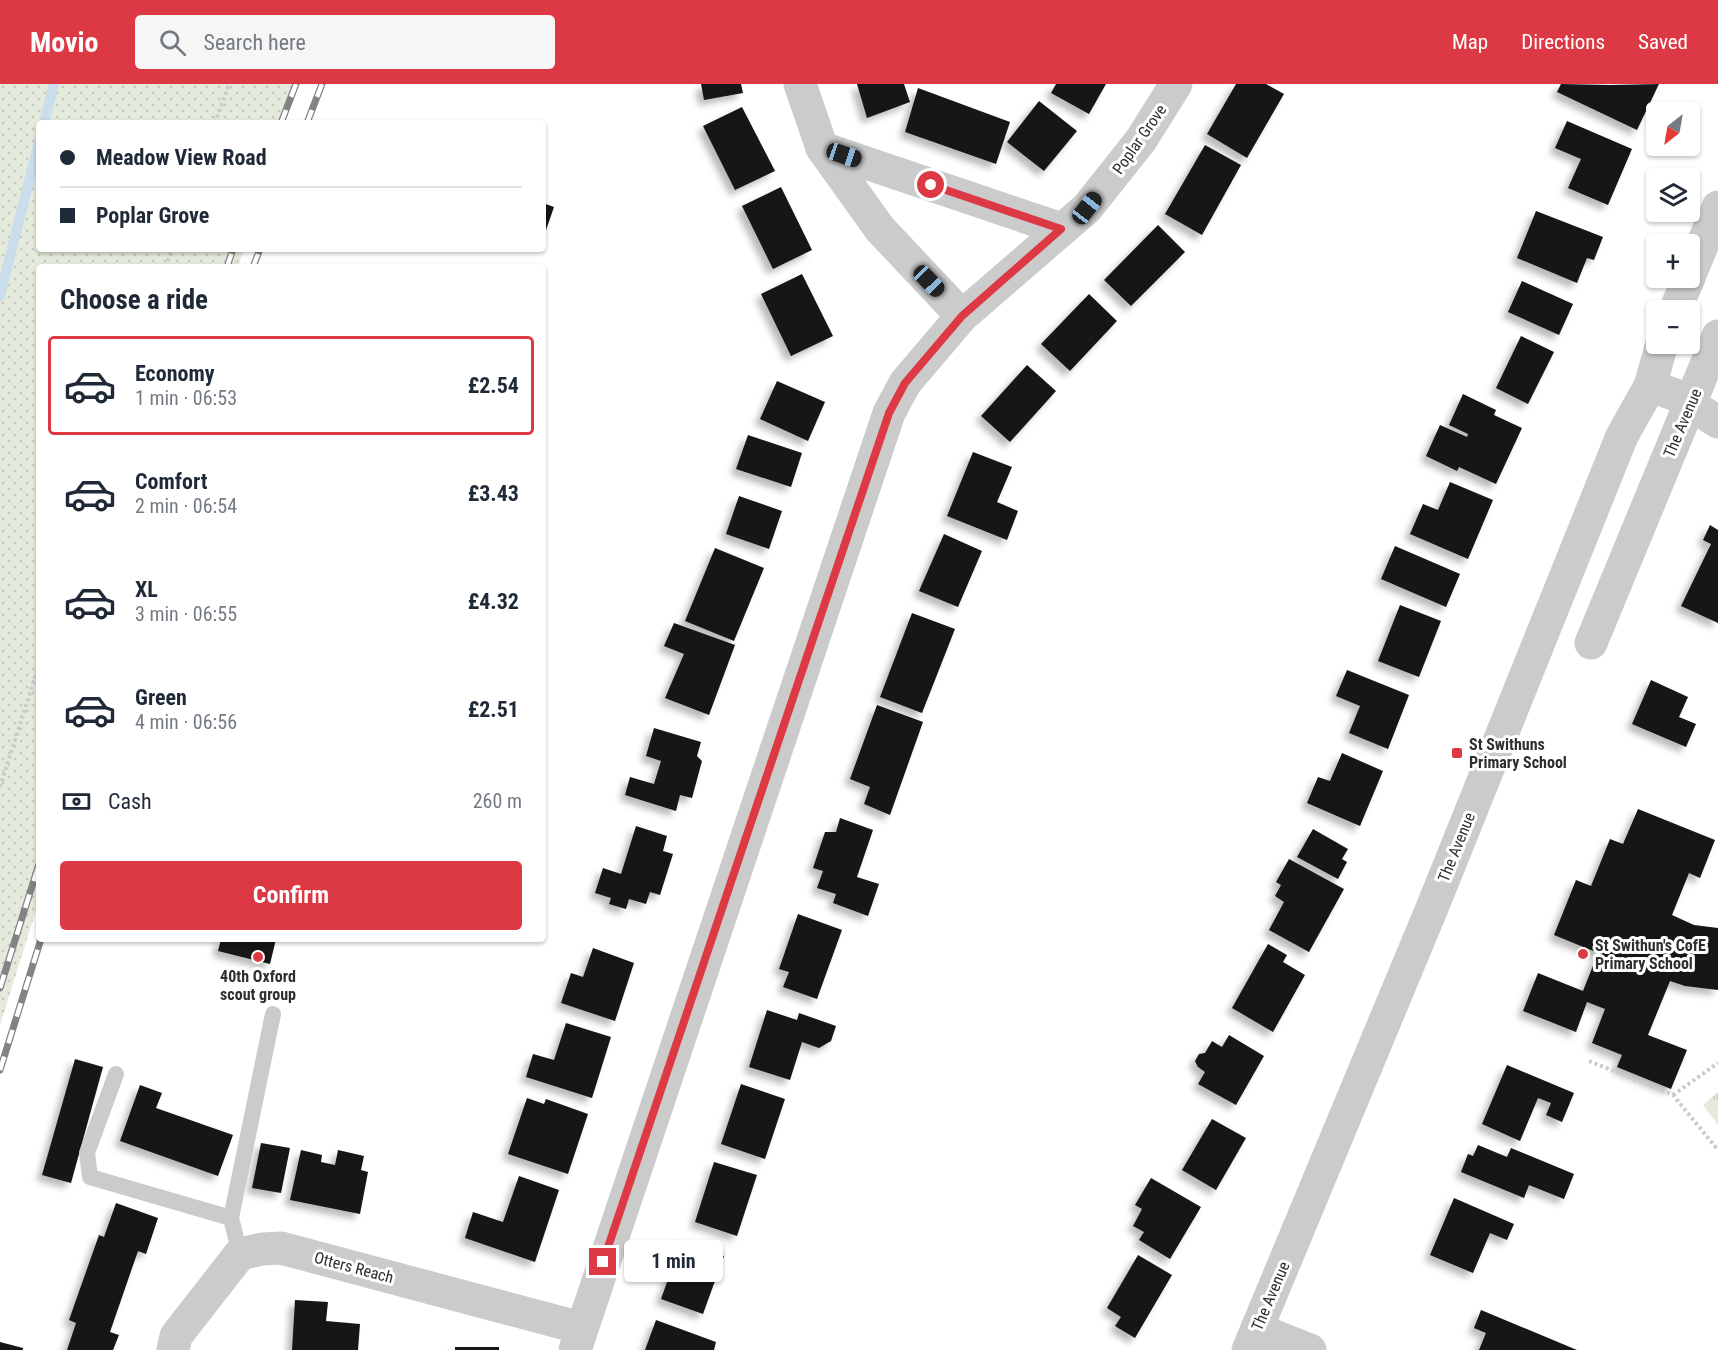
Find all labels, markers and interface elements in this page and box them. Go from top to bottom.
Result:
search box [135,15,555,69]
text: Movio [30,26,99,59]
icon: search [156,26,189,59]
text: Search here [204,30,306,55]
text: Map [1452,30,1488,54]
text: Directions [1521,30,1605,54]
text: Saved [1638,30,1688,54]
street label: Poplar Grove [1108,101,1170,178]
north arrow [1646,102,1700,156]
map controls [1646,102,1700,354]
car [824,141,864,169]
text: Meadow View Road [96,145,267,170]
button: layers [1646,168,1700,222]
route start [917,171,944,198]
car [1069,188,1105,228]
text: Poplar Grove [96,203,209,228]
button: + [1646,234,1700,288]
car [910,262,948,300]
text: Choose a ride [60,284,208,316]
button: − [1646,300,1700,354]
icon: car [63,359,117,413]
text: Economy [135,361,215,386]
text: £2.54 [468,373,519,398]
text: 1 min · 06:53 [135,386,237,410]
street label: The Avenue [1659,386,1706,461]
icon: car [63,467,117,521]
text: Comfort [135,469,208,494]
text: £3.43 [468,481,519,506]
text: 2 min · 06:54 [135,494,237,518]
icon: car [63,575,117,629]
text: XL [135,577,158,602]
text: £4.32 [468,589,519,614]
text: 3 min · 06:55 [135,602,237,626]
icon: car [63,683,117,737]
text: Green [135,685,187,710]
text: £2.51 [468,697,519,722]
text: 4 min · 06:56 [135,710,237,734]
place label: St Swithuns Primary School [1469,735,1567,772]
marker: St Swithuns Primary School [1450,746,1464,760]
icon: cash [60,785,93,818]
text: Cash [108,789,152,814]
text: 260 m [473,789,522,813]
street label: The Avenue [1434,810,1479,885]
button: Confirm [60,861,522,930]
place label: St Swithun's CofE Primary School [1595,936,1706,973]
marker: St Swithun's CofE Primary School [1576,947,1590,961]
marker: 40th Oxford scout group [251,950,265,964]
place label: 40th Oxford scout group [220,967,296,1004]
callout: 1 min [624,1241,723,1283]
street label: Otters Reach [312,1248,396,1287]
route end [589,1248,616,1275]
text: 1 min [651,1249,696,1273]
street label: The Avenue [1247,1259,1294,1334]

